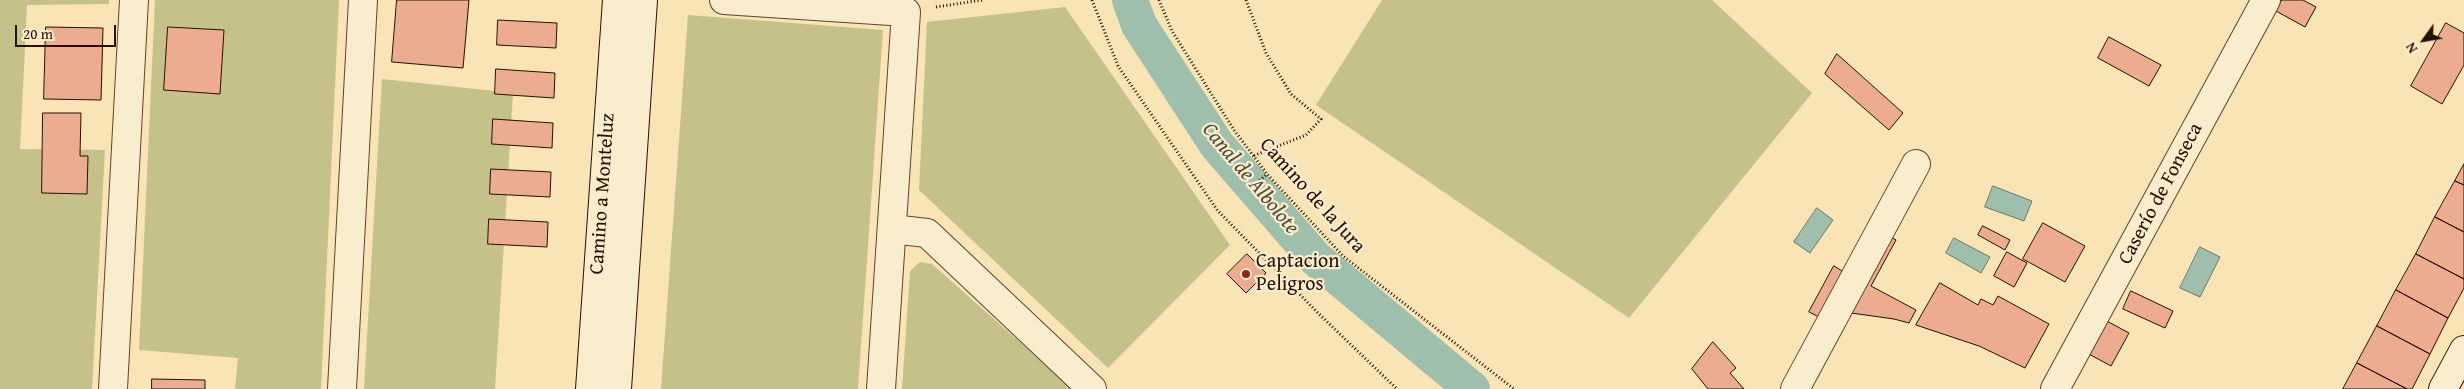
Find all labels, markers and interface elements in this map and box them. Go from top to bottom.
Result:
scale bar [18,15,119,47]
north arrow [2399,15,2449,65]
text: 20 m [23,23,53,44]
text: N [2400,39,2422,57]
street label: Camino a Monteluz [585,113,621,275]
water label: Canal de Albolote [1196,118,1304,240]
street label: Caserío de Fonseca [2114,119,2208,269]
street label: Camino de la Jura [1254,133,1370,259]
place label: Captacion Peligros [1256,250,1340,297]
marker: Captacion Peligros [1240,268,1252,280]

